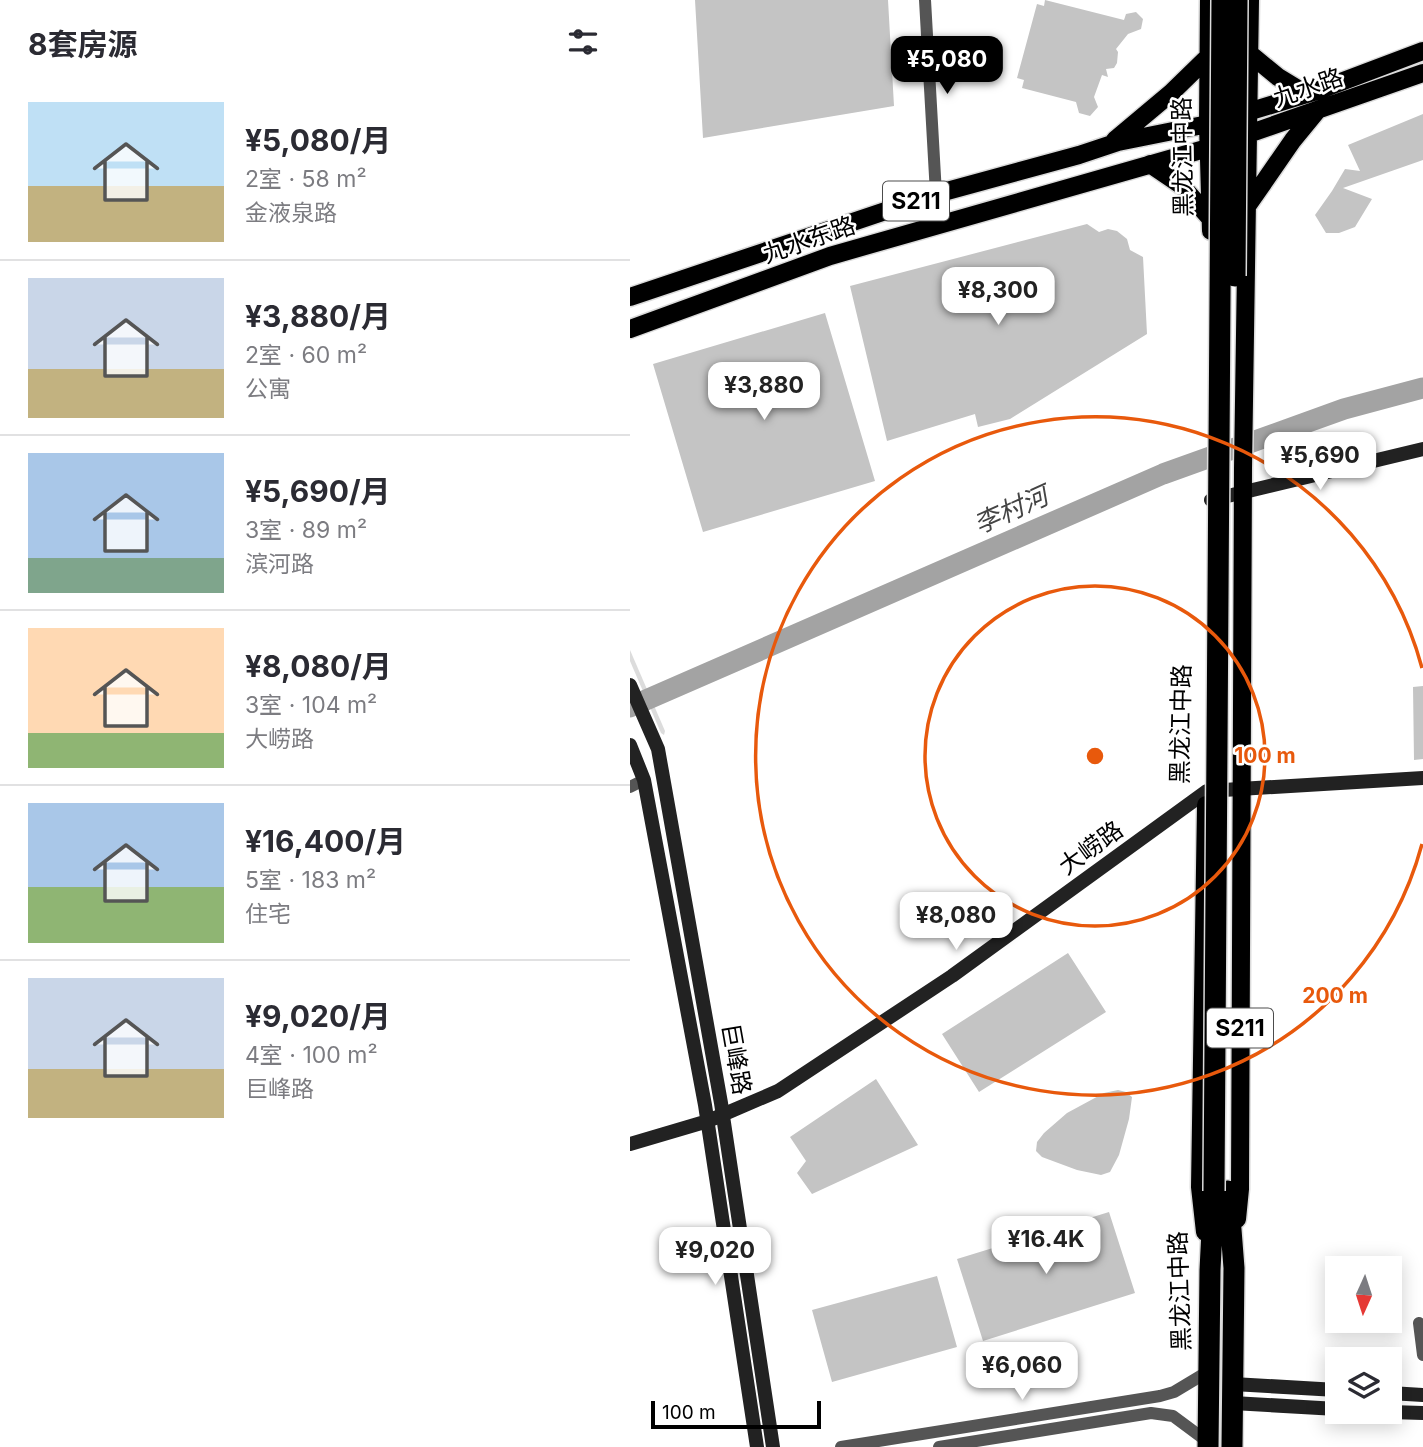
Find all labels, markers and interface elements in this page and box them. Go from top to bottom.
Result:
icon: filters [564,23,602,61]
text: 8套房源 [28,26,138,62]
pin: ¥5,080 [890,36,1004,96]
text: ¥5,080 [907,45,987,73]
street label: 九水路 [1269,62,1347,113]
street label: 黑龙江中路 [1167,97,1198,217]
text: ¥5,080/月 [245,122,391,158]
icon: home [84,130,168,214]
text: 2室 · 58 m² [245,165,367,193]
road number: S211 [883,182,949,220]
text: 金液泉路 [245,199,337,227]
street label: 九水东路 [759,210,859,269]
pin: ¥8,300 [941,268,1055,327]
text: ¥8,300 [958,276,1038,304]
text: ¥3,880/月 [245,298,391,334]
icon: home [84,306,168,390]
text: 2室 · 60 m² [245,341,367,369]
pin: ¥3,880 [707,362,821,422]
text: ¥3,880 [724,371,804,399]
text: 公寓 [245,375,291,403]
pin: ¥5,690 [1263,433,1377,492]
text: ¥5,690 [1280,441,1360,469]
text: ¥5,690/月 [245,473,391,509]
water label: 李村河 [969,477,1057,540]
icon: home [84,481,168,565]
text: 3室 · 89 m² [245,516,367,544]
text: 滨河路 [245,550,314,578]
text: ¥8,080/月 [245,648,392,684]
icon: home [84,656,168,740]
street label: 黑龙江中路 [1165,664,1196,784]
text: 3室 · 104 m² [245,691,377,719]
text: 大崂路 [245,725,314,753]
text: 100 m [1234,743,1296,768]
centre of rings [1083,744,1107,768]
street label: 大崂路 [1053,815,1128,880]
text: ¥16,400/月 [245,823,406,859]
icon: home [84,831,168,915]
text: 5室 · 183 m² [245,866,376,894]
pin: ¥8,080 [899,892,1013,952]
text: 住宅 [245,900,291,928]
text: ¥8,080 [916,901,996,929]
text: 200 m [1302,983,1368,1008]
text: ¥9,020/月 [245,998,391,1034]
icon: home [84,1006,168,1090]
road number: S211 [1207,1009,1273,1048]
street label: 巨峰路 [716,1021,757,1097]
text: 4室 · 100 m² [245,1041,378,1069]
text: 巨峰路 [245,1075,314,1103]
pin: ¥16.4K [989,1216,1103,1276]
text: ¥16.4K [1007,1225,1085,1253]
pin: ¥9,020 [658,1228,772,1287]
street label: 黑龙江中路 [1163,1231,1196,1351]
text: ¥9,020 [675,1236,755,1264]
north arrow [1325,1256,1402,1334]
map controls [1325,1256,1402,1424]
pin: ¥6,060 [965,1342,1079,1402]
button: layers [1325,1347,1402,1424]
text: ¥6,060 [982,1351,1062,1379]
scale bar [651,1398,821,1430]
text: 100 m [662,1401,716,1424]

